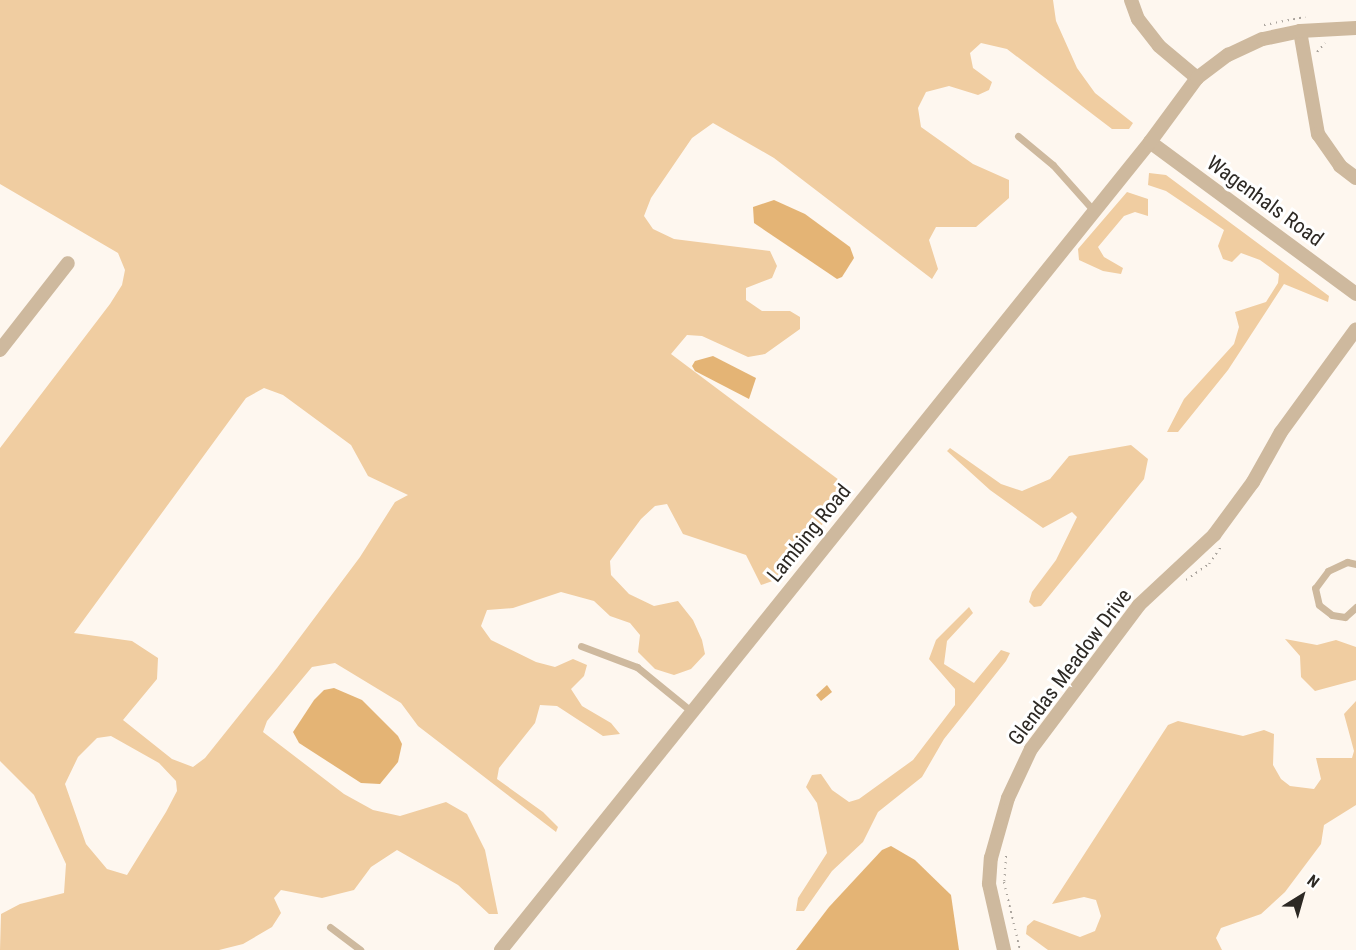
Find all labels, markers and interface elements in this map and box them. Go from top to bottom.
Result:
street label: Wagenhals Road [1202,150,1328,252]
street label: Lambing Road [762,479,856,587]
street label: Glendas Meadow Drive [1003,584,1137,750]
north arrow [1272,866,1332,926]
text: N [1303,871,1323,892]

